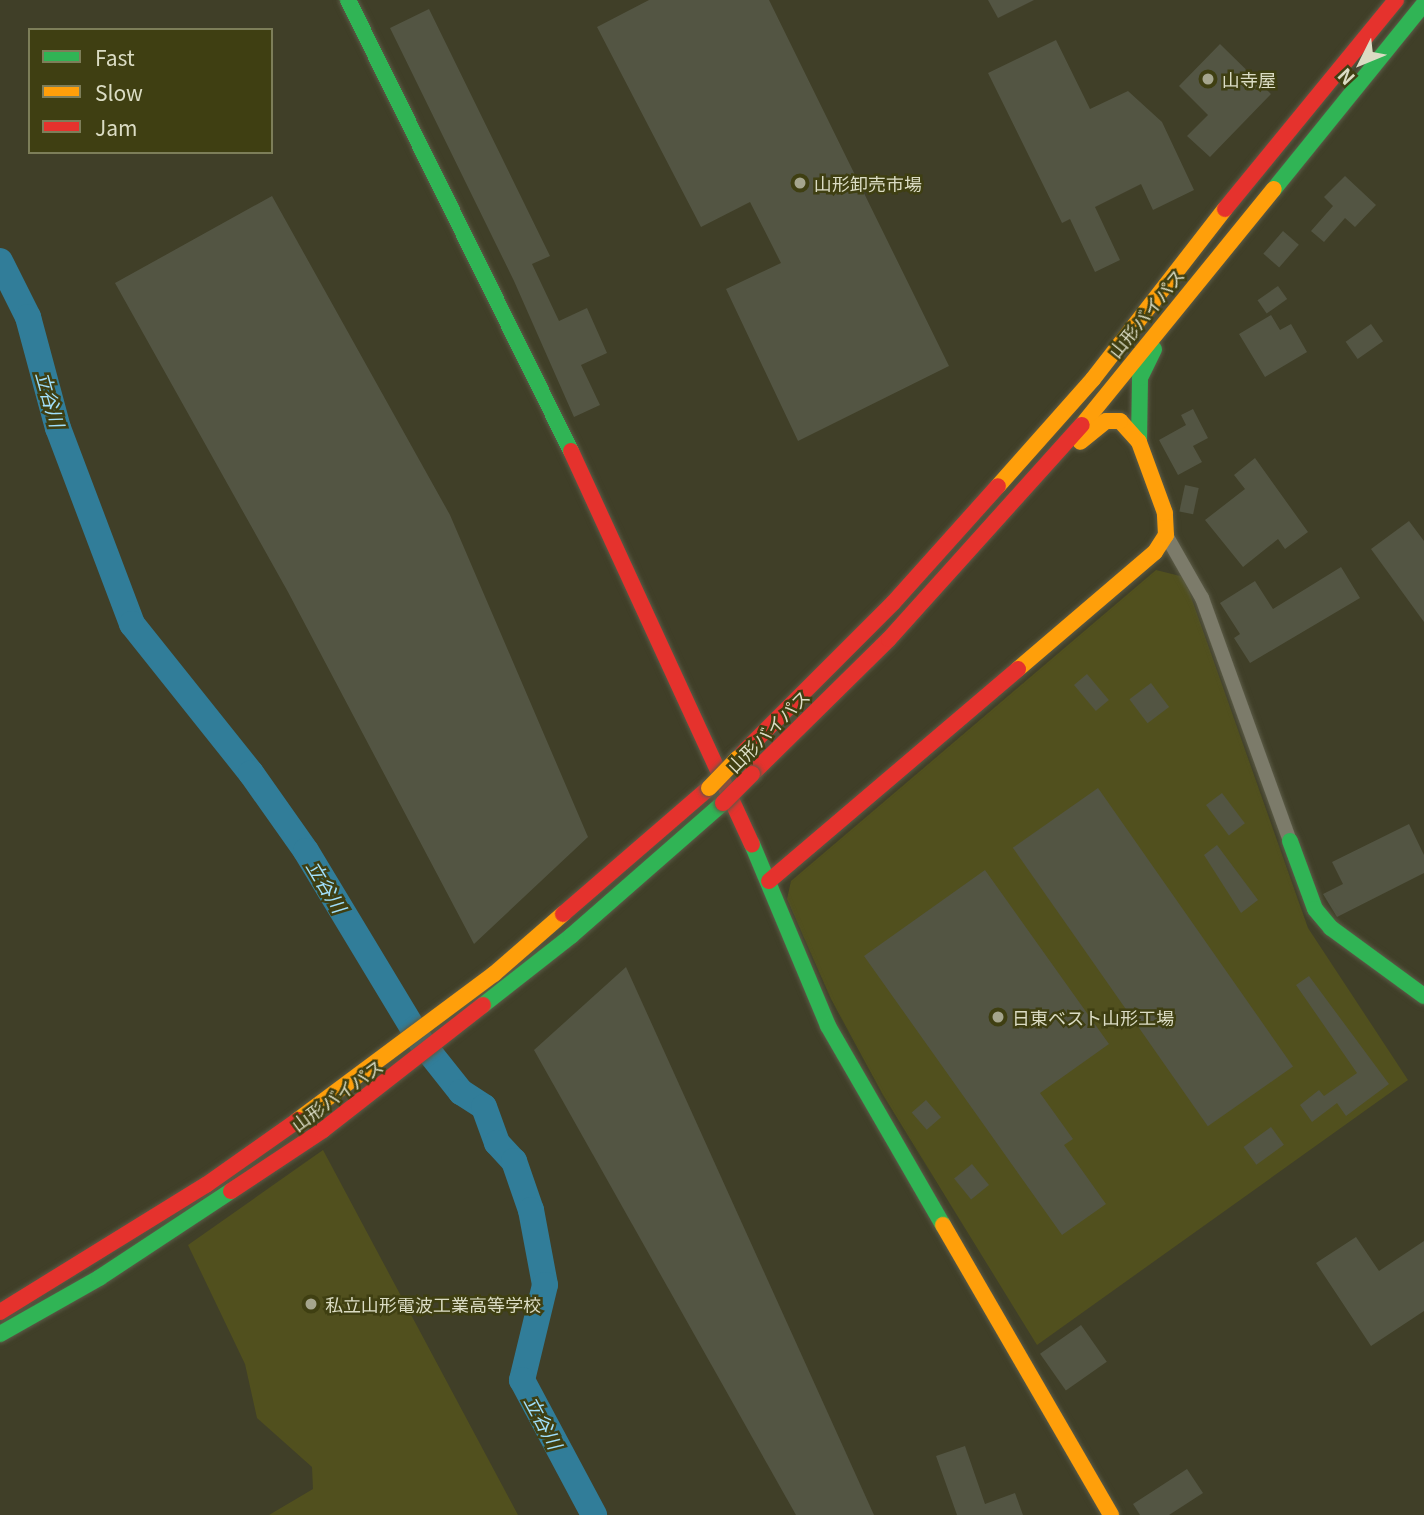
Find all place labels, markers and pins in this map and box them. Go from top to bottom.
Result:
place label: 山寺屋 [1222,68,1276,90]
marker: 山寺屋 [1200,71,1216,87]
place label: 山形卸売市場 [814,172,922,194]
marker: 山形卸売市場 [792,175,808,191]
place label: 日東ベスト山形工場 [1012,1006,1174,1028]
marker: 日東ベスト山形工場 [990,1009,1006,1025]
place label: 私立山形電波工業高等学校 [325,1293,541,1315]
marker: 私立山形電波工業高等学校 [303,1296,319,1312]

